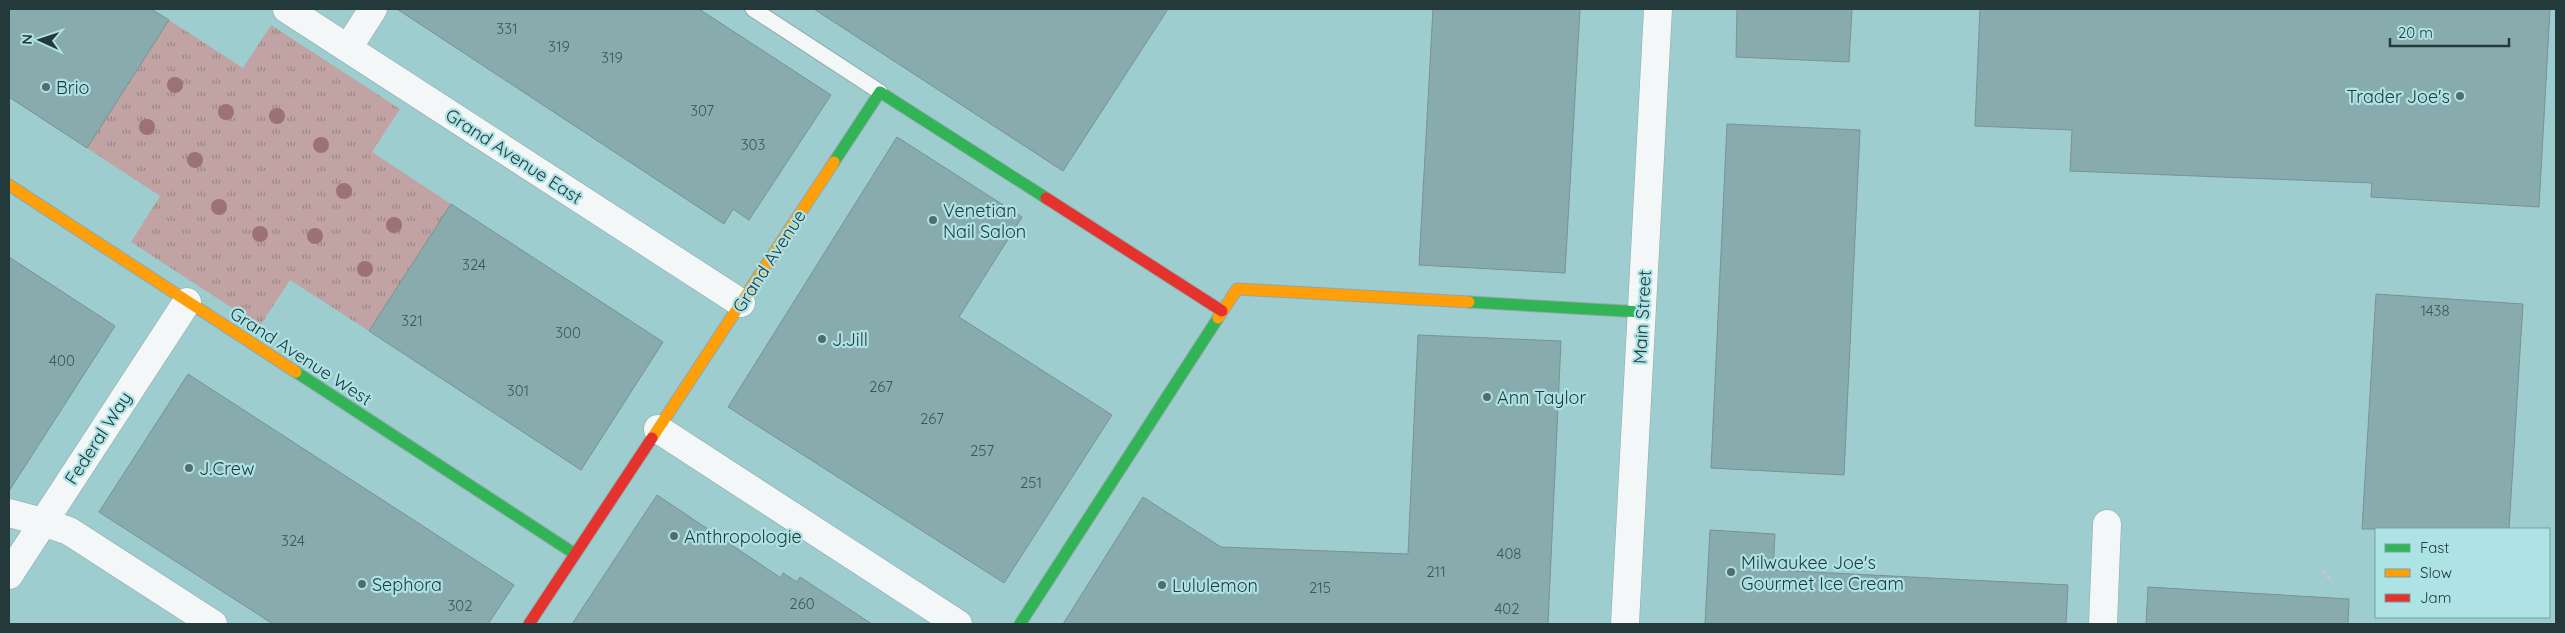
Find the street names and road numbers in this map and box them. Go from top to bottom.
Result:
street label: Grand Avenue East [441,103,587,209]
street label: Grand Avenue [727,205,811,317]
street label: Main Street [1628,269,1656,365]
street label: Grand Avenue West [226,302,376,410]
street label: Federal Way [59,387,137,489]

